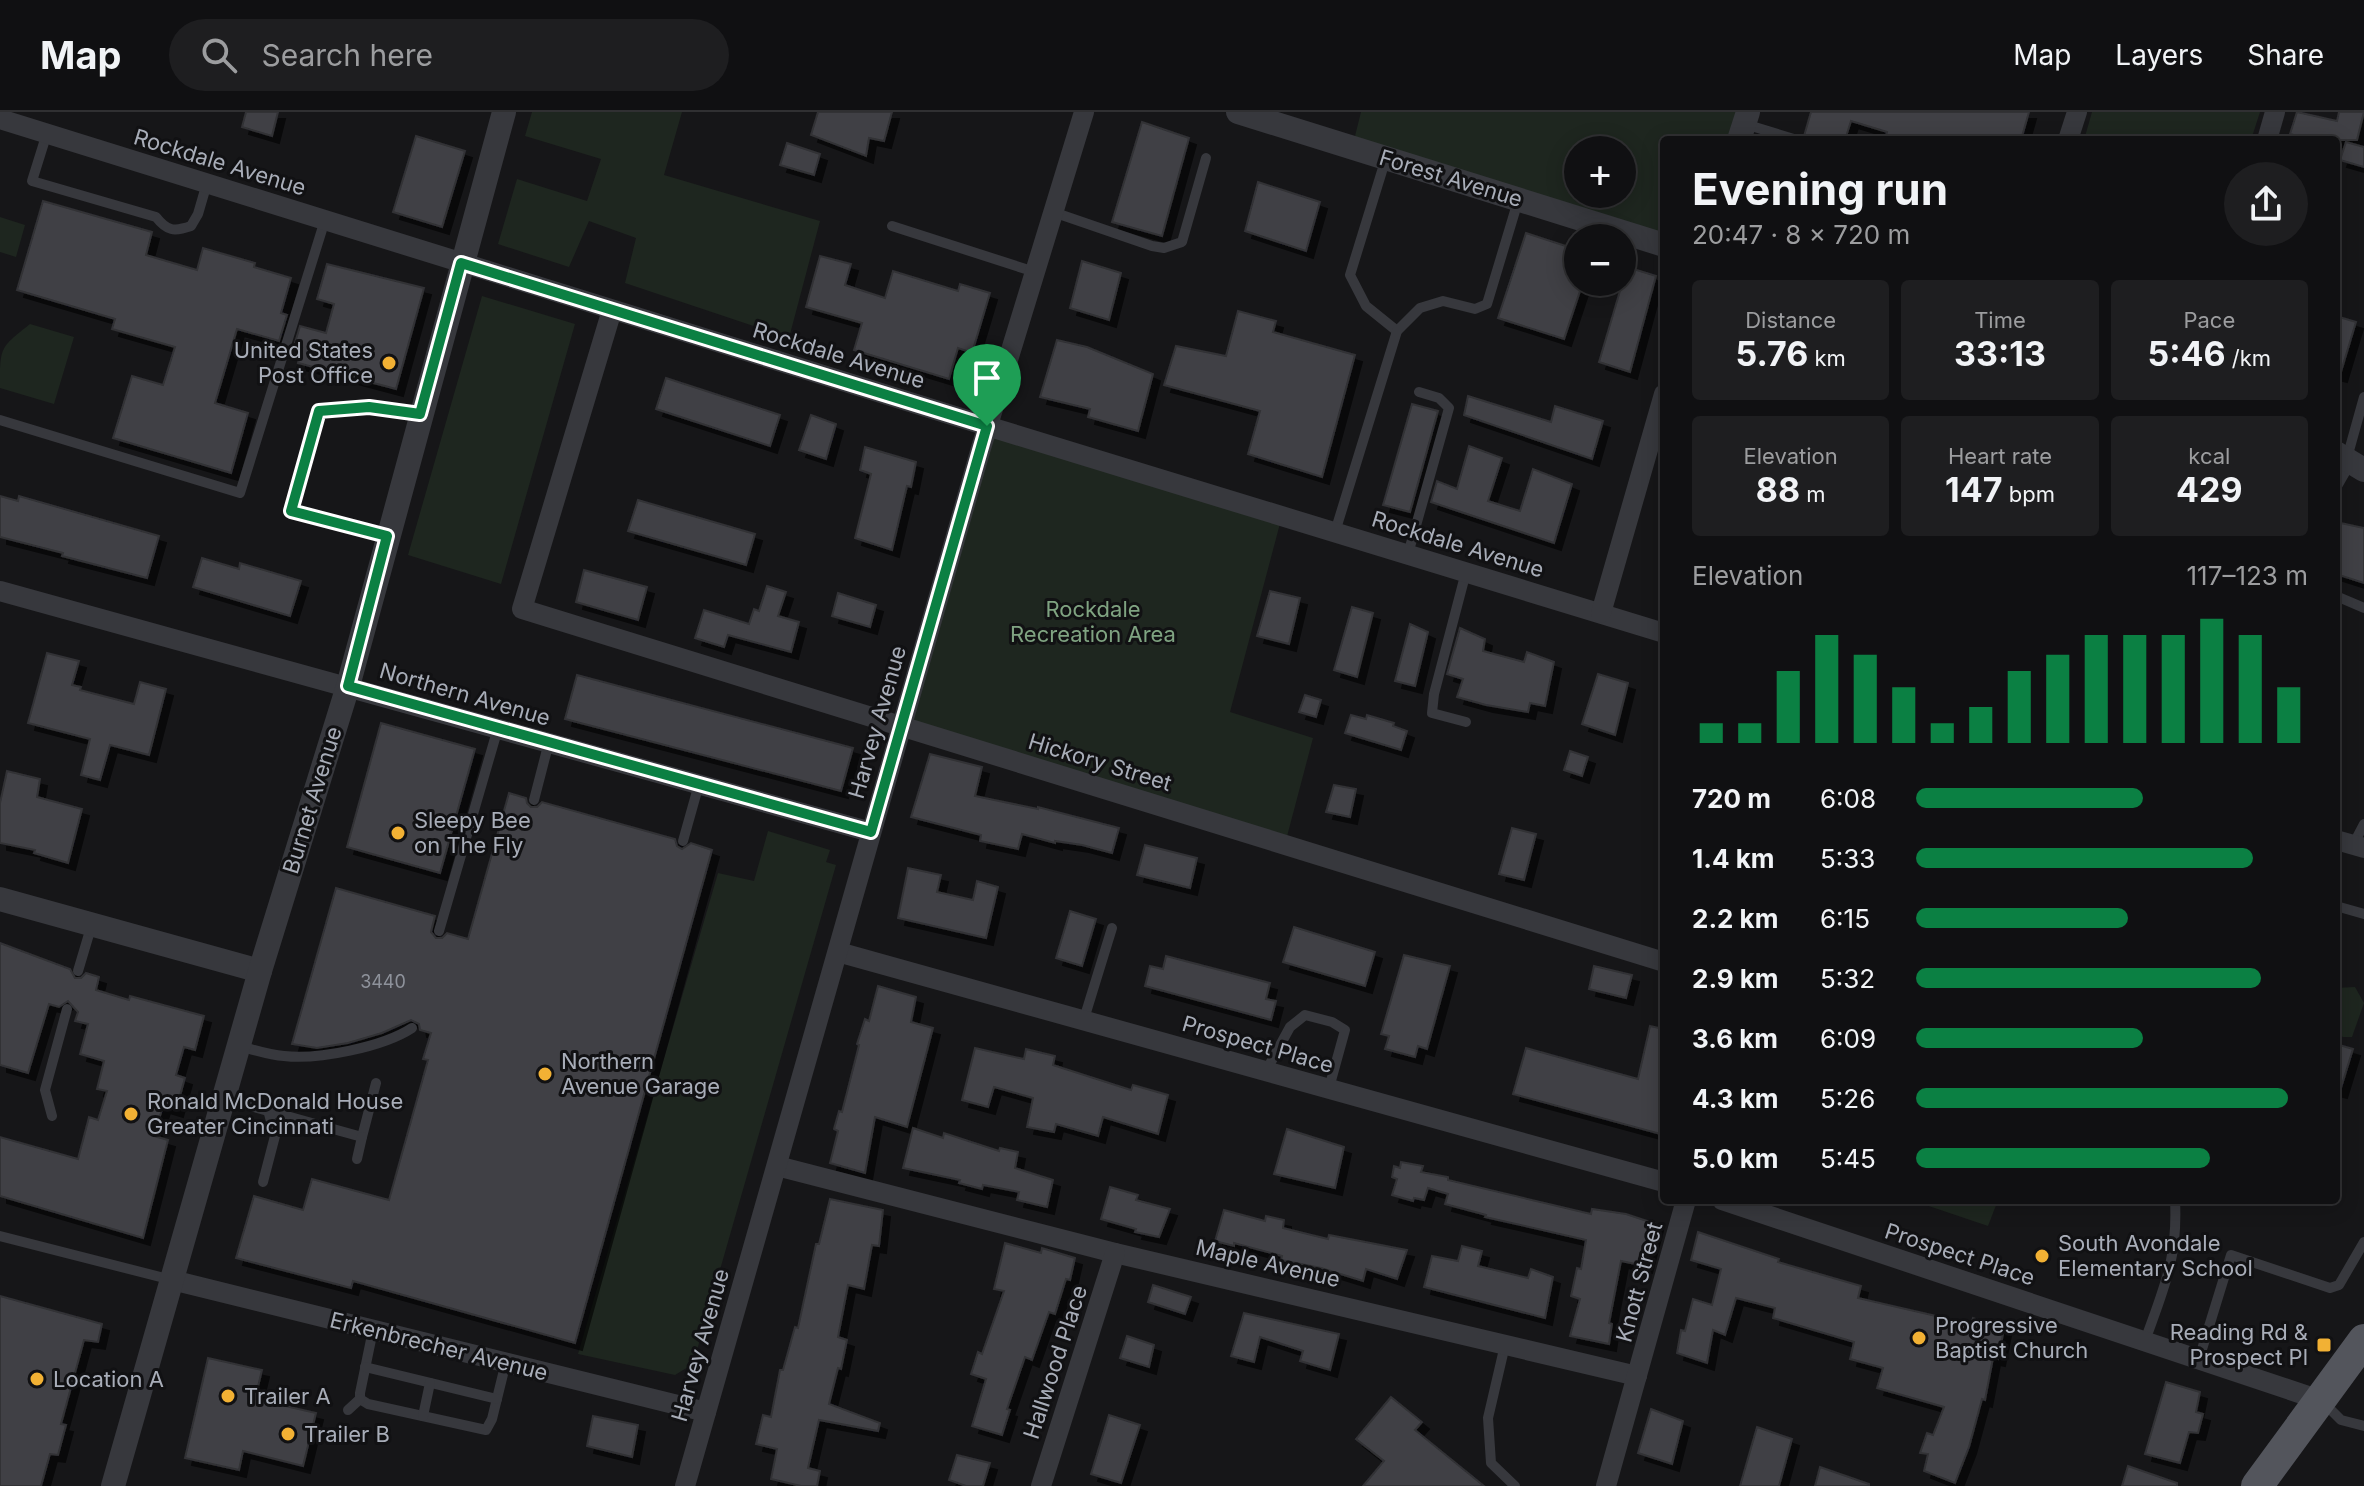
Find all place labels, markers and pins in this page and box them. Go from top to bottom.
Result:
place label: United States Post Office [234,337,373,388]
pin [953,344,1021,426]
marker: United States Post Office [380,354,398,372]
place label: Sleepy Bee on The Fly [414,807,531,858]
marker: Sleepy Bee on The Fly [389,824,407,842]
place label: Northern Avenue Garage [561,1048,720,1099]
marker: Northern Avenue Garage [536,1065,554,1083]
place label: Ronald McDonald House Greater Cincinnati [147,1088,403,1139]
marker: Ronald McDonald House Greater Cincinnati [122,1105,140,1123]
place label: South Avondale Elementary School [2058,1230,2253,1281]
marker: South Avondale Elementary School [2033,1247,2051,1265]
place label: Progressive Baptist Church [1935,1312,2088,1363]
place label: Reading Rd & Prospect Pl [2170,1319,2308,1370]
marker: Progressive Baptist Church [1910,1329,1928,1347]
marker: Reading Rd & Prospect Pl [2315,1336,2333,1354]
place label: Location A [53,1366,164,1392]
marker: Location A [28,1370,46,1388]
place label: Trailer A [244,1383,331,1409]
marker: Trailer A [219,1387,237,1405]
place label: Trailer B [304,1421,390,1447]
marker: Trailer B [279,1425,297,1443]

